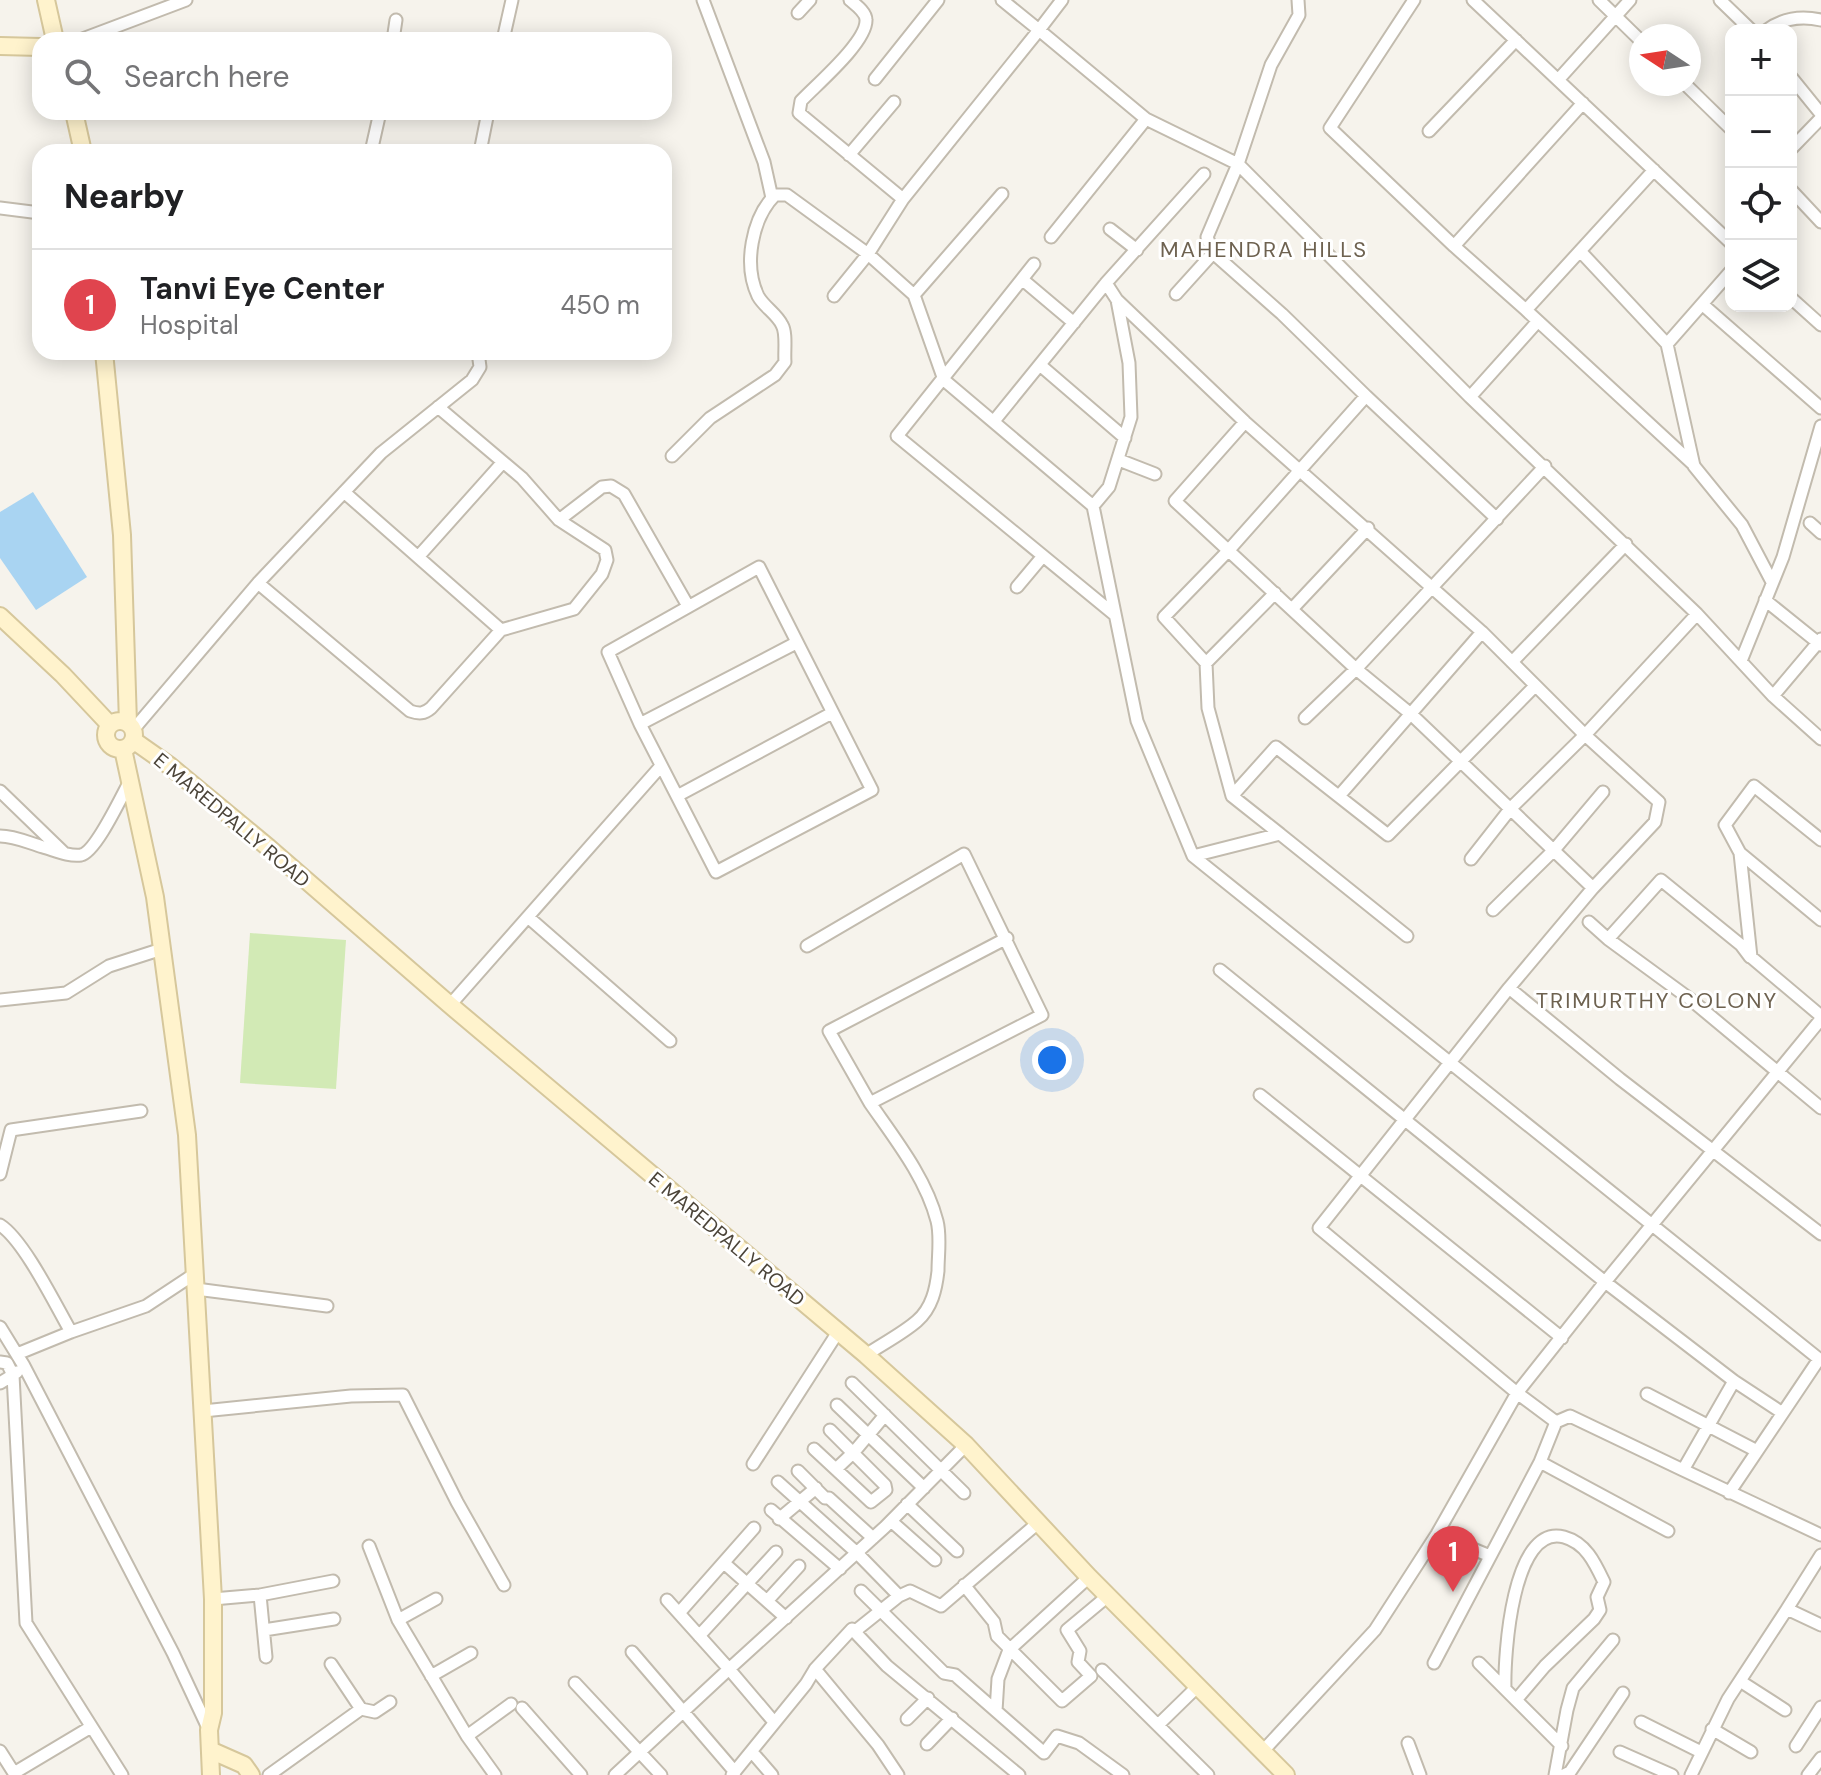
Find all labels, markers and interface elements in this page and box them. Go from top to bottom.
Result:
north arrow [1629,24,1701,96]
map controls [1725,24,1797,312]
button: + [1725,24,1797,96]
search box [32,32,672,120]
icon: search [60,54,104,98]
text: Search here [124,57,290,96]
button: − [1725,96,1797,168]
button: locate [1725,168,1797,240]
text: Nearby [64,174,184,219]
district label: MAHENDRA HILLS [1160,235,1368,264]
button: layers [1725,240,1797,312]
text: Tanvi Eye Center [140,269,385,308]
text: 1 [85,288,95,322]
text: 450 m [560,288,640,322]
text: Hospital [140,308,239,342]
street label: E MAREDPALLY ROAD [148,747,316,893]
district label: TRIMURTHY COLONY [1536,986,1778,1015]
your location [1032,1040,1072,1080]
street label: E MAREDPALLY ROAD [643,1166,811,1312]
pin: 1 [1427,1526,1479,1592]

